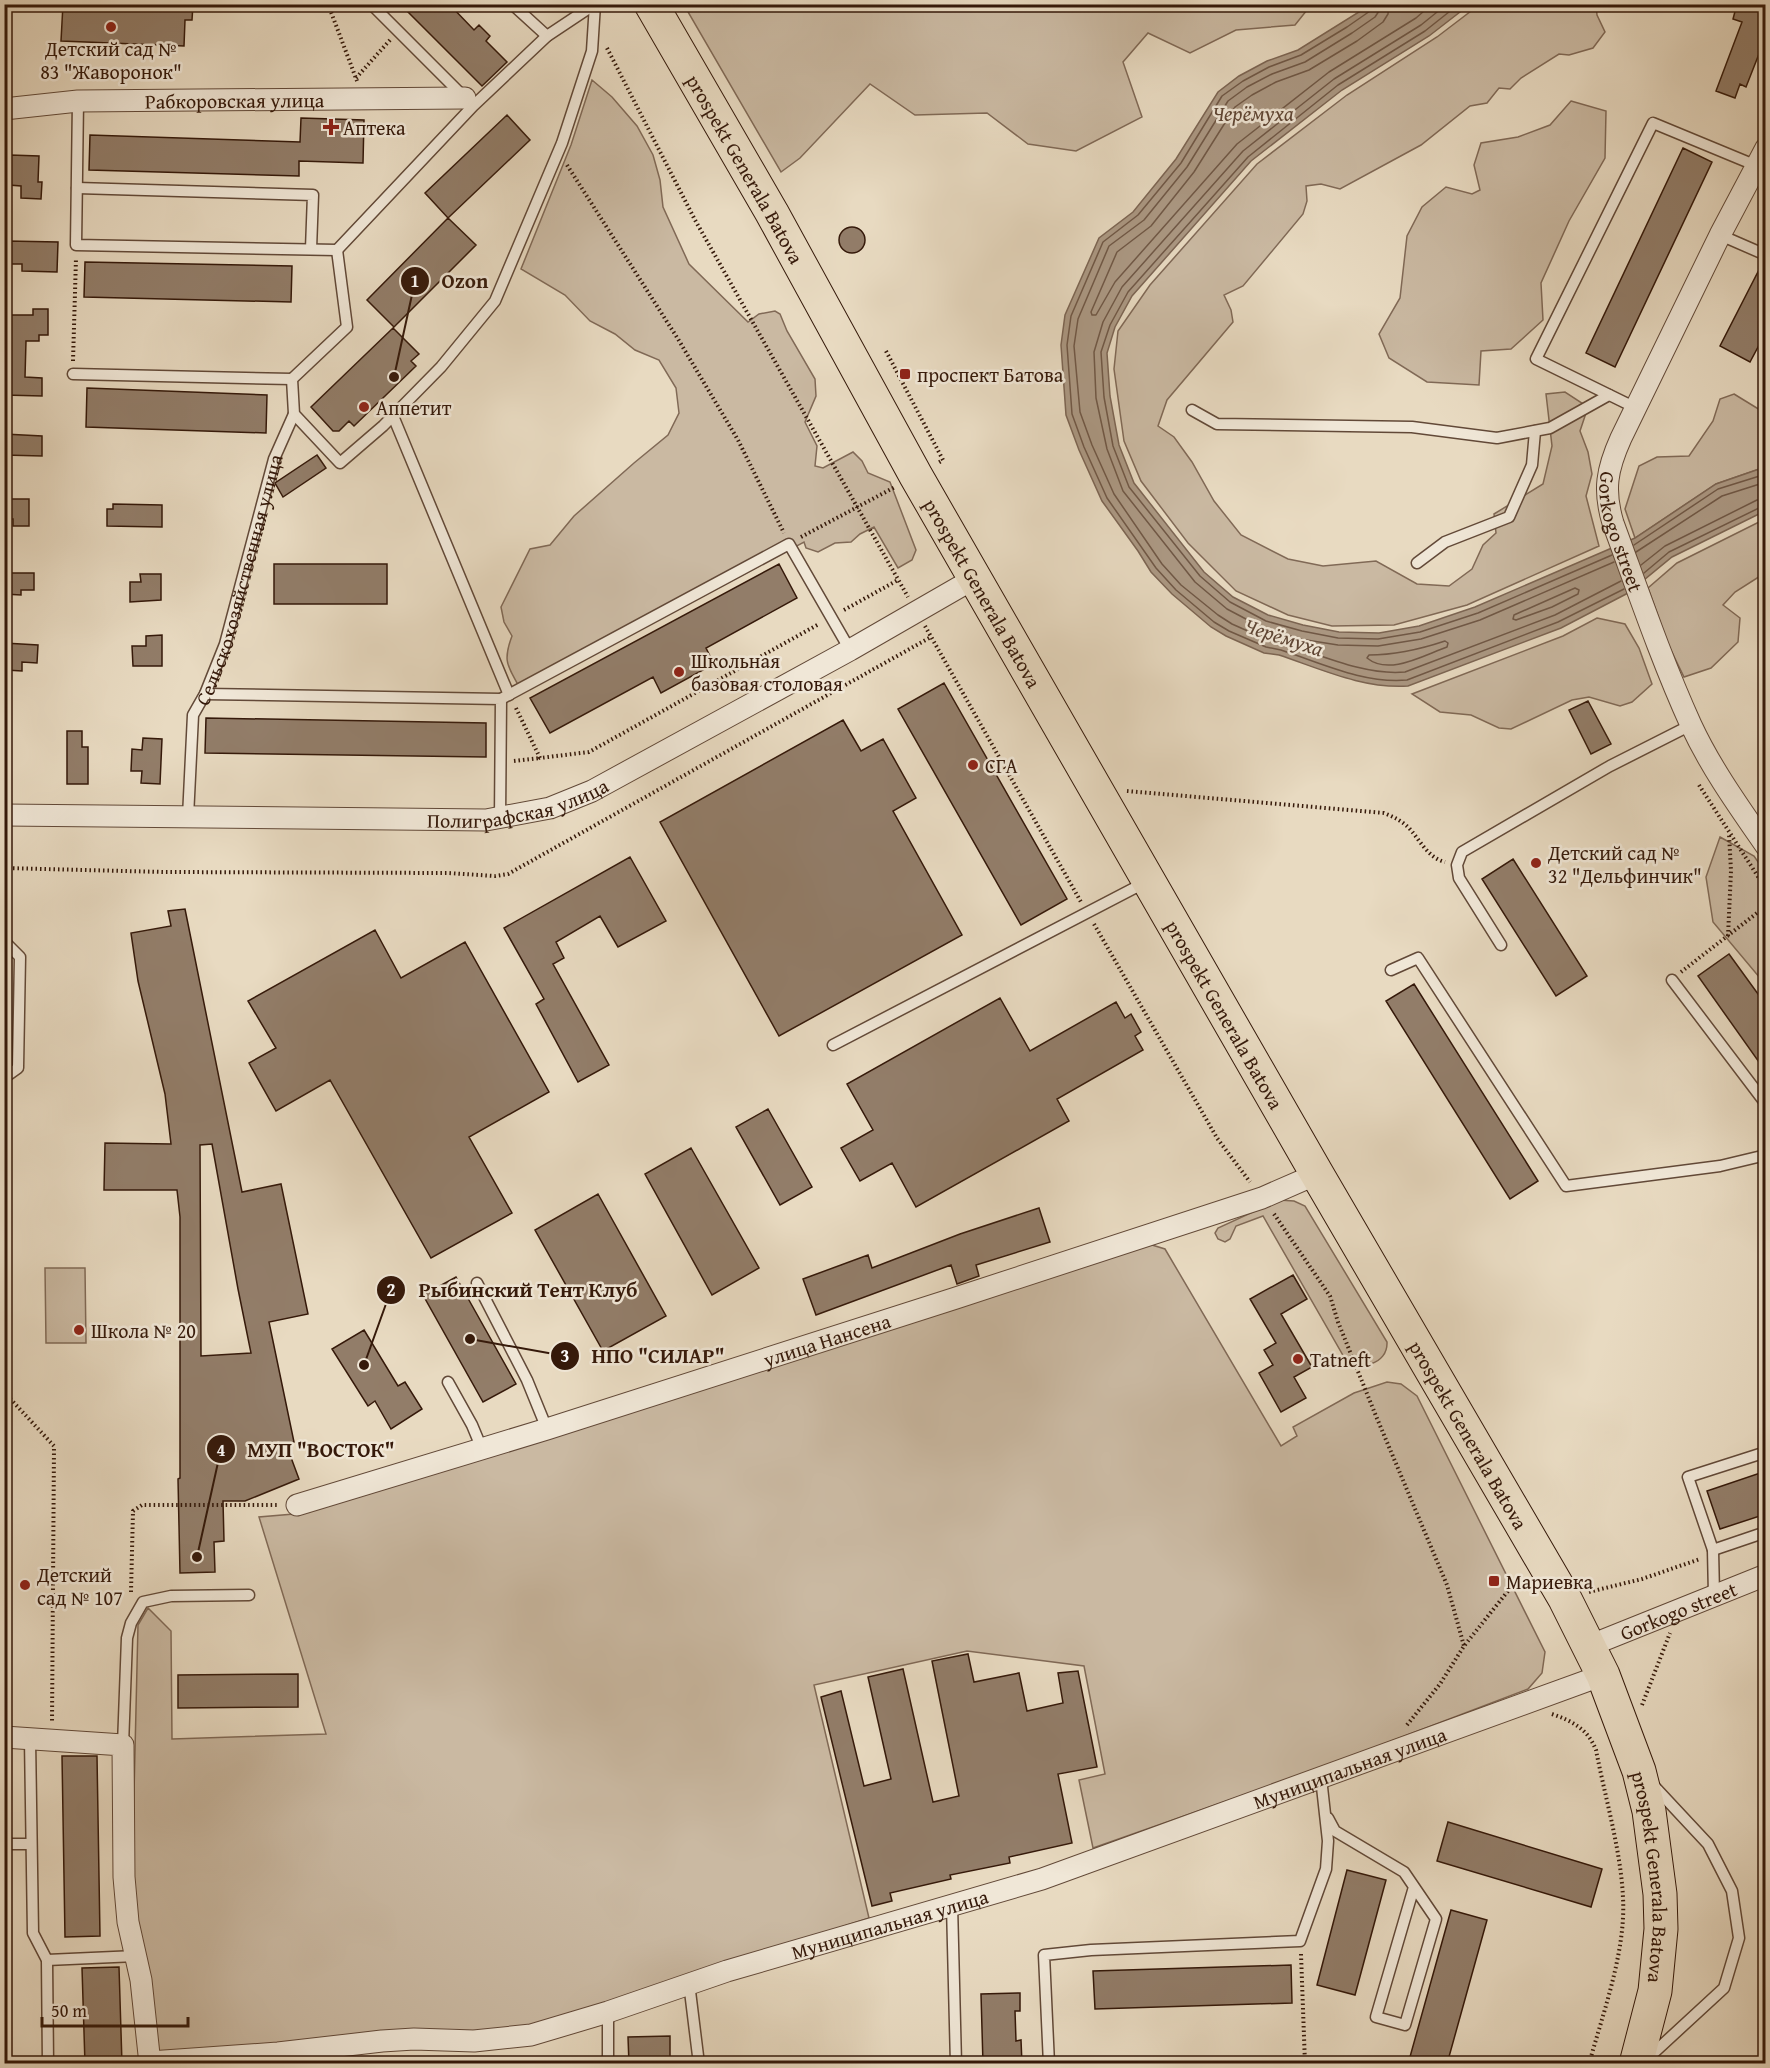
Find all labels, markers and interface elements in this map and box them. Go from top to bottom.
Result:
marker: Детский сад № 83 "Жаворонок" [104,20,118,34]
place label: Детский сад № 83 "Жаворонок" [40,34,182,86]
street label: prospekt Generala Batova [680,68,812,269]
street label: Рабкоровская улица [145,85,325,115]
water label: Черёмуха [1212,98,1294,129]
place label: Аптека [343,113,406,142]
marker: Аптека [324,120,338,134]
callout: Ozon [400,261,500,300]
text: Ozon [442,265,489,296]
text: 1 [410,267,420,294]
place label: проспект Батова [917,360,1064,389]
marker: проспект Батова [898,367,912,381]
place label: Аппетит [376,393,452,422]
marker: Аппетит [357,400,371,414]
street label: Сельскохозяйственная улица [187,450,289,710]
street label: Gorkogo street [1593,470,1651,596]
street label: prospekt Generala Batova [917,493,1049,693]
water label: Черёмуха [1241,610,1328,664]
place label: Школьная базовая столовая [691,646,843,698]
marker: Школьная базовая столовая [672,665,686,679]
place label: СГА [985,751,1018,780]
marker: СГА [966,758,980,772]
street label: Полиграфская улица [427,770,614,835]
place label: Детский сад № 32 "Дельфинчик" [1547,838,1702,890]
marker: Детский сад № 32 "Дельфинчик" [1529,856,1543,870]
street label: prospekt Generala Batova [1159,914,1291,1115]
callout: Рыбинский Тент Клуб [376,1270,649,1309]
text: Рыбинский Тент Клуб [419,1274,637,1305]
text: 2 [386,1276,396,1303]
street label: улица Нансена [758,1305,895,1374]
place label: Школа № 20 [91,1316,196,1345]
marker: Школа № 20 [72,1323,86,1337]
street label: prospekt Generala Batova [1403,1335,1536,1535]
callout: НПО "СИЛАР" [550,1336,737,1375]
text: НПО "СИЛАР" [591,1340,725,1371]
text: 3 [560,1342,570,1369]
place label: Tatneft [1310,1345,1371,1374]
marker: Tatneft [1291,1352,1305,1366]
callout: МУП "ВОСТОК" [206,1430,407,1469]
text: МУП "ВОСТОК" [247,1434,395,1465]
text: 4 [216,1436,226,1463]
place label: Детский сад № 107 [36,1560,123,1612]
place label: Мариевка [1506,1567,1594,1596]
marker: Мариевка [1487,1574,1501,1588]
street label: Gorkogo street [1615,1574,1741,1647]
marker: Детский сад № 107 [18,1578,32,1592]
street label: Муниципальная улица [1249,1719,1451,1816]
street label: prospekt Generala Batova [1625,1767,1676,1985]
street label: Муниципальная улица [788,1881,992,1966]
scale bar [42,1990,188,2028]
text: 50 m [51,1997,87,2024]

